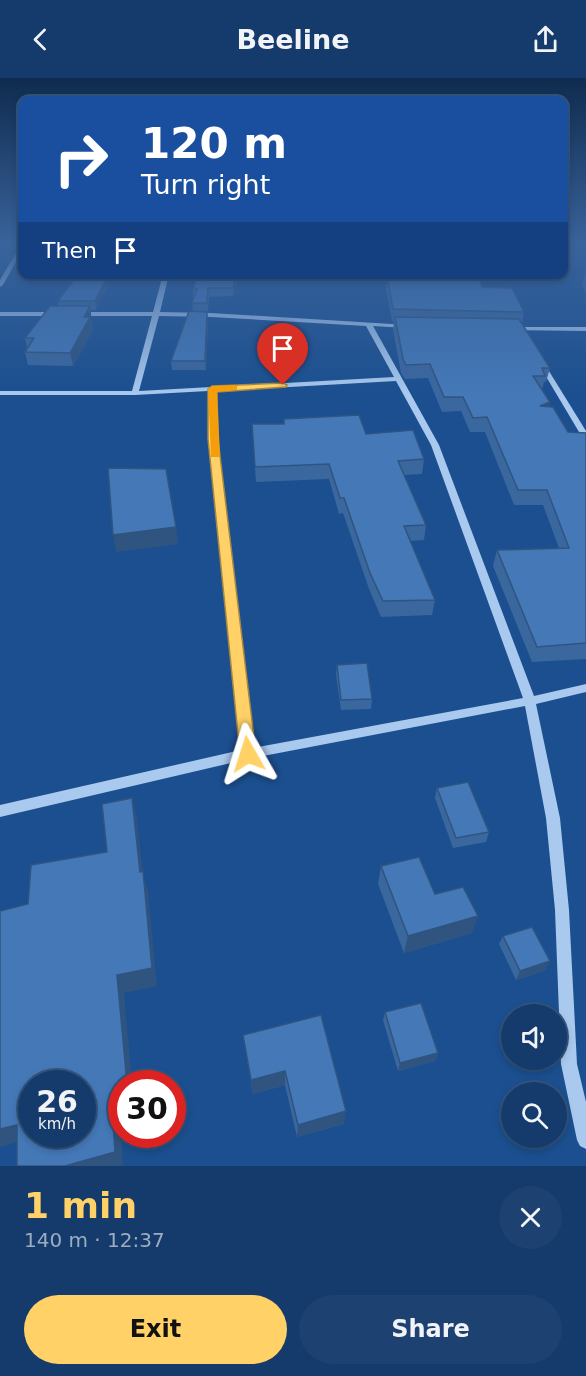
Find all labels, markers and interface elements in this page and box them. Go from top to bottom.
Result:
icon: back [24,23,57,56]
icon: share [529,23,562,56]
text: Beeline [236,24,350,55]
text: 120 m [141,119,287,168]
icon: right [42,120,120,198]
text: Turn right [141,169,270,200]
icon: arrive [109,234,142,267]
text: Then [42,238,97,263]
pin [257,323,308,385]
icon: arrive [266,332,299,365]
position arrow [216,722,280,786]
map controls [501,1004,567,1148]
button: sound [501,1004,567,1070]
speed limit sign: 30 [108,1070,186,1148]
button: search [501,1082,567,1148]
text: 26 [36,1084,78,1119]
text: km/h [38,1115,76,1133]
text: 1 min [24,1185,137,1226]
button: close [499,1186,562,1249]
text: 140 m · 12:37 [24,1228,165,1252]
button: Exit [24,1295,287,1364]
button: Share [299,1295,562,1364]

